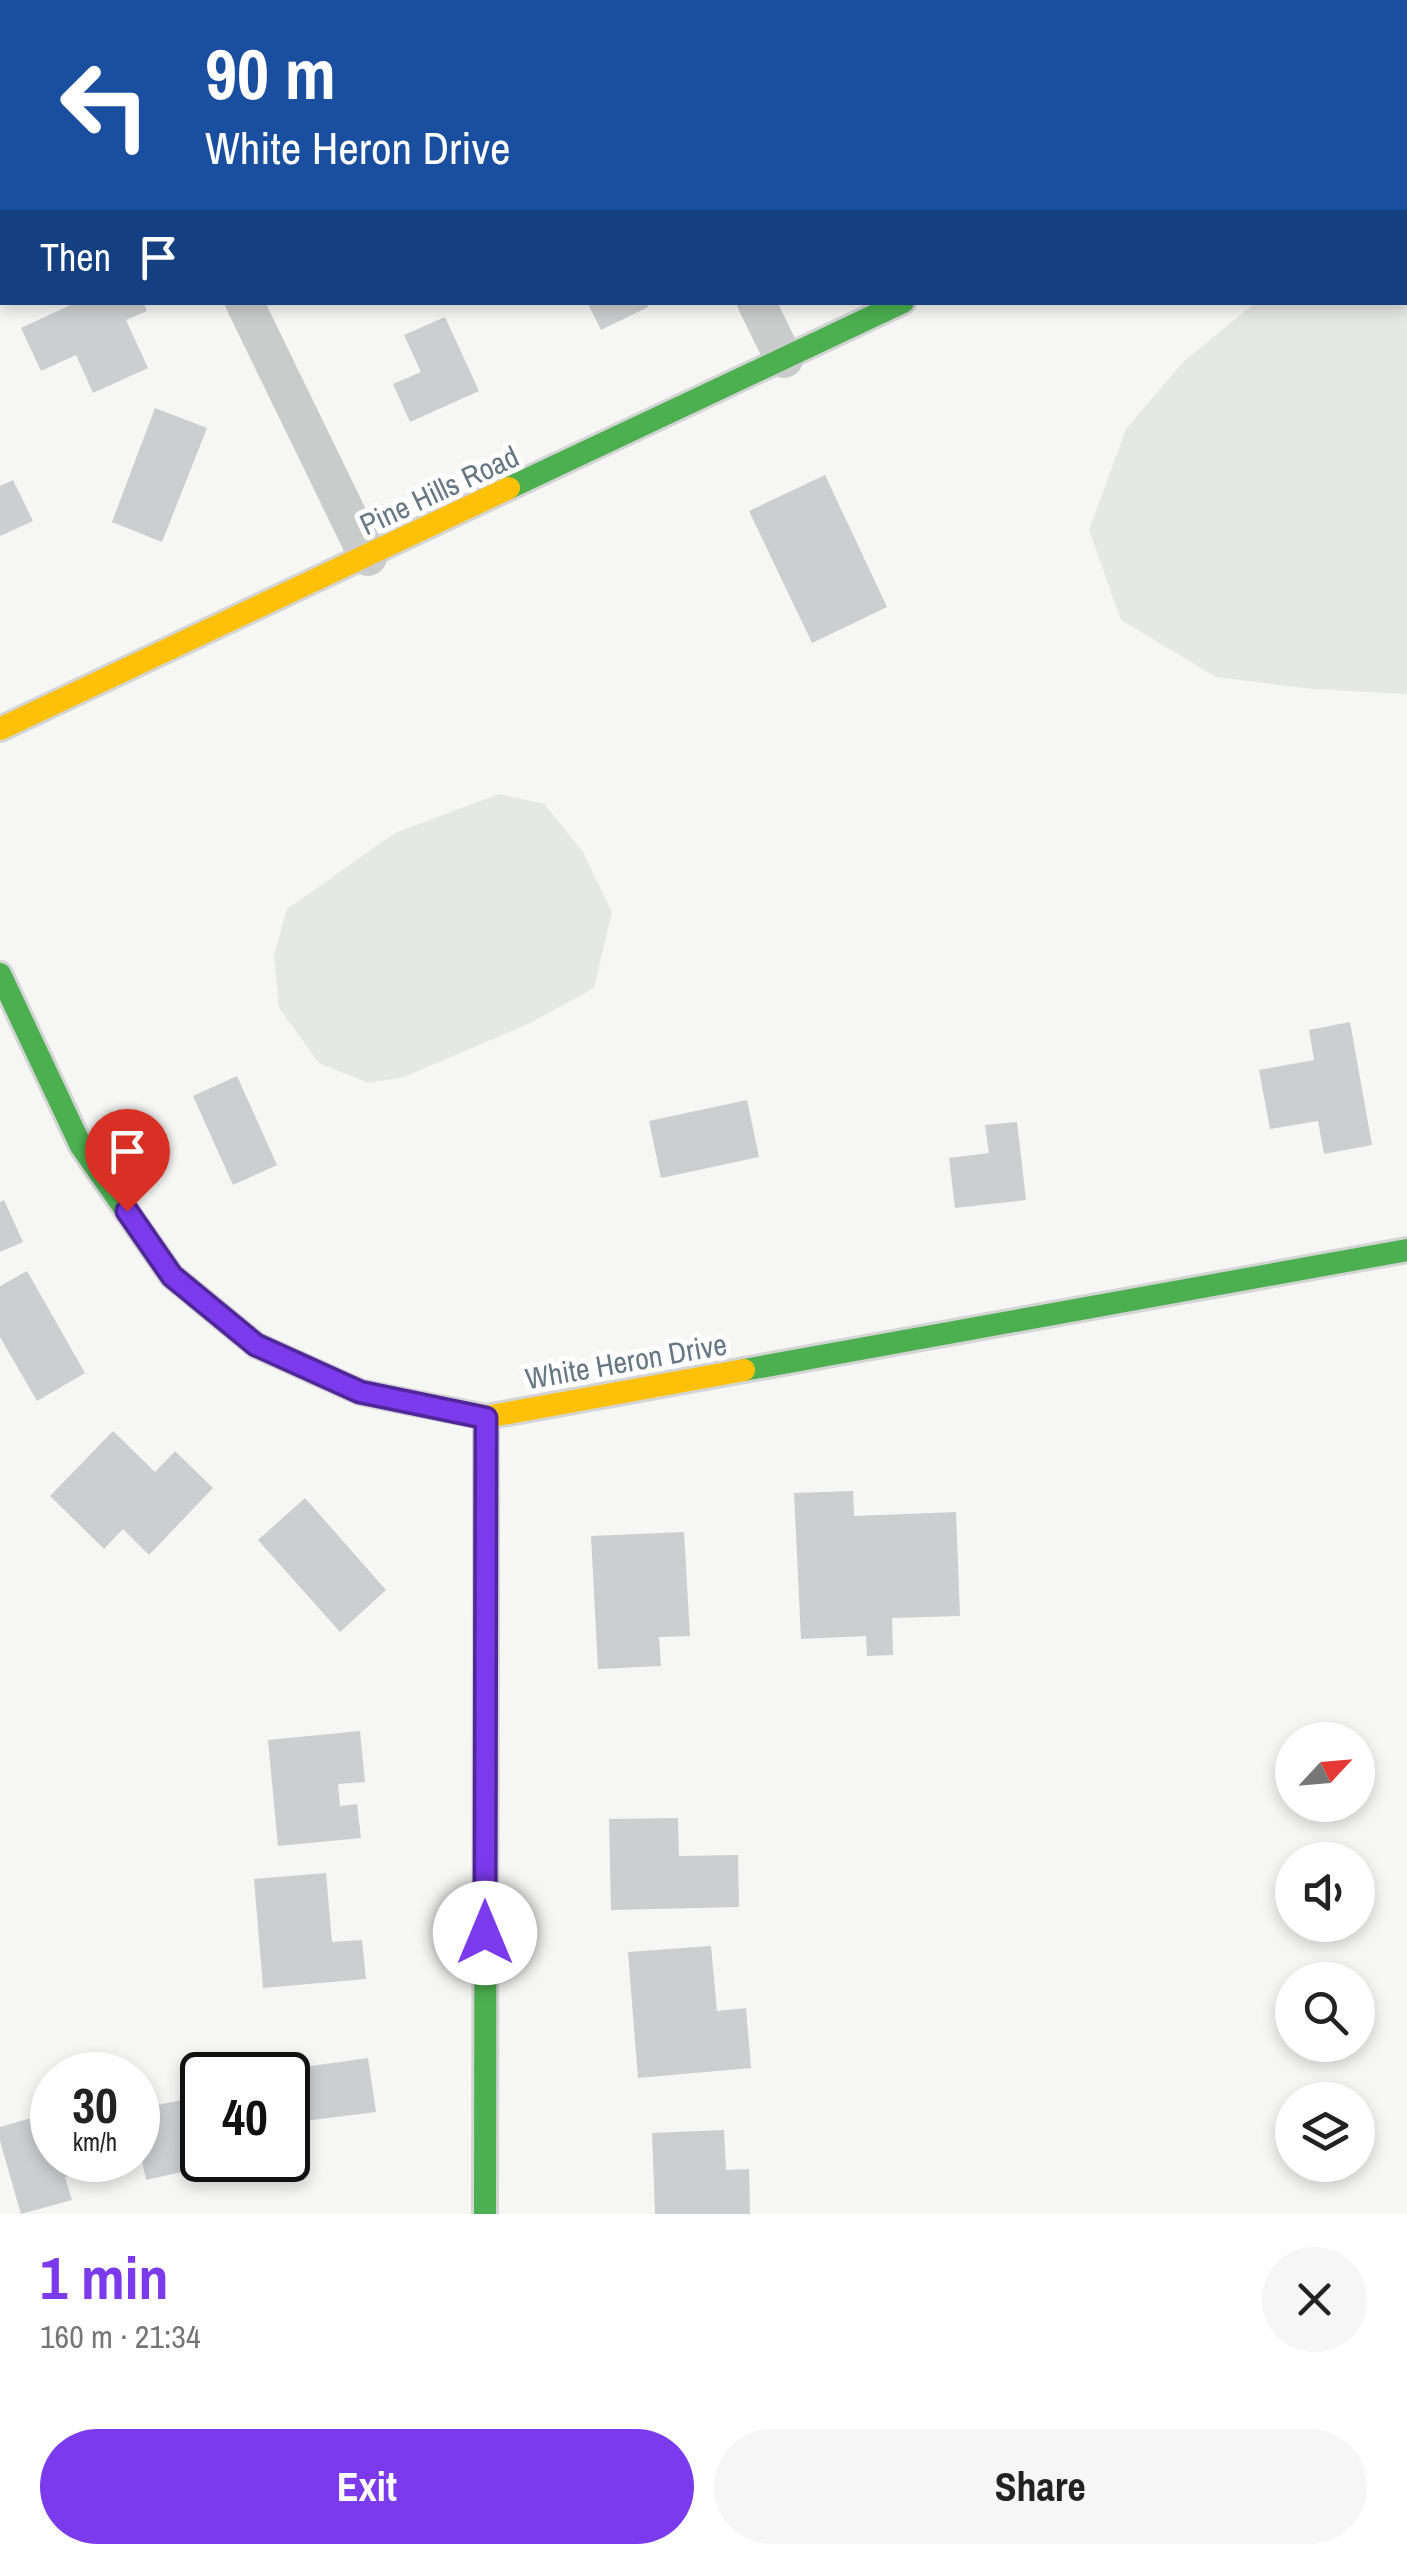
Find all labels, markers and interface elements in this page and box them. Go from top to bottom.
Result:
text: 90 m [205,27,336,121]
icon: left [40,40,170,170]
text: White Heron Drive [205,117,511,178]
icon: arrive [131,230,186,285]
text: Then [40,232,111,283]
street label: Pine Hills Road [353,436,525,544]
pin [85,1109,170,1212]
icon: arrive [100,1124,155,1179]
street label: White Heron Drive [522,1324,730,1398]
north arrow [1275,1722,1375,1822]
map controls [1275,1722,1375,2182]
button: sound [1275,1842,1375,1942]
position arrow [433,1881,537,1985]
button: search [1275,1962,1375,2062]
speed limit sign: 40 [180,2052,310,2182]
text: 30 [72,2071,118,2139]
button: layers [1275,2082,1375,2182]
text: km/h [73,2125,117,2159]
text: 1 min [40,2237,169,2318]
button: close [1262,2247,1367,2352]
text: 160 m · 21:34 [40,2315,200,2358]
button: Exit [40,2429,694,2544]
button: Share [714,2429,1367,2544]

